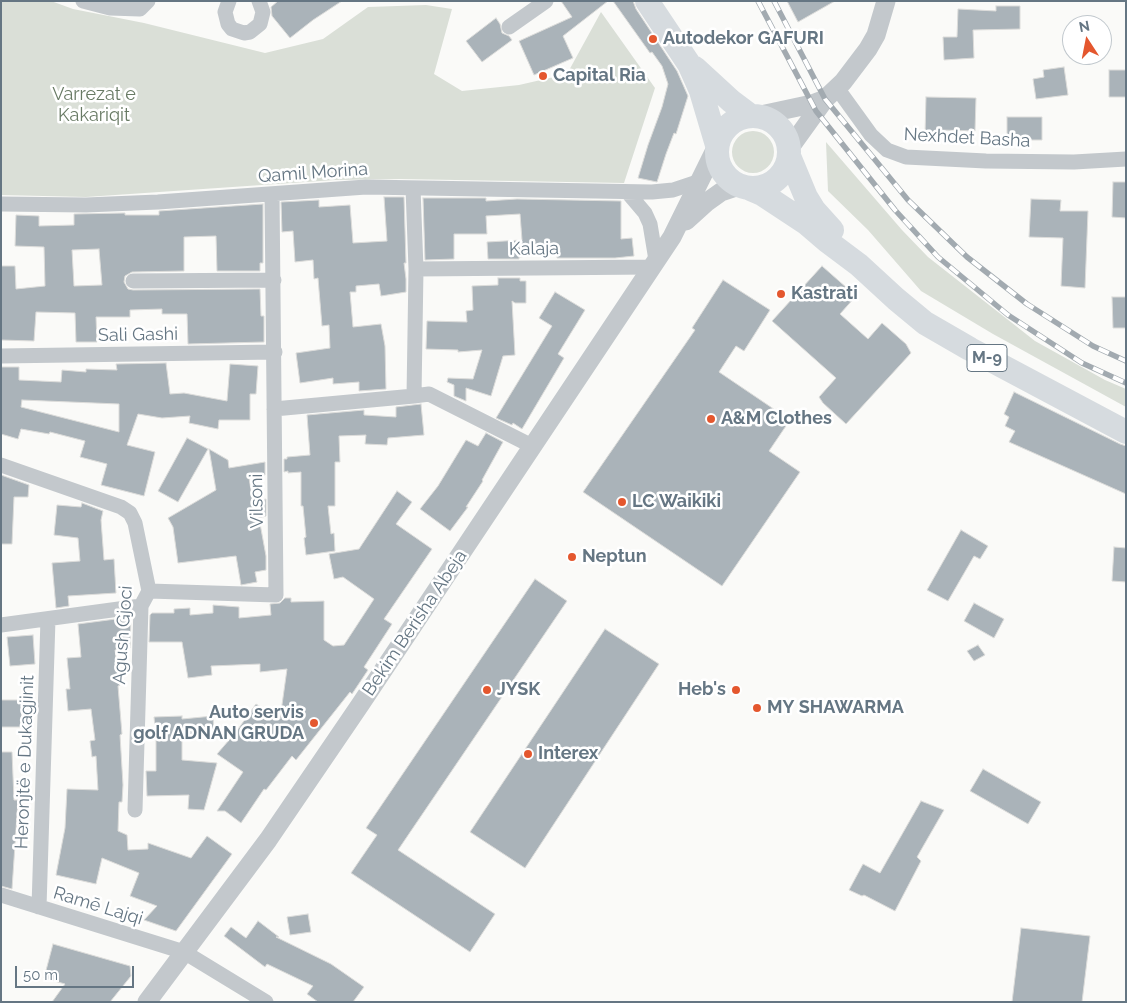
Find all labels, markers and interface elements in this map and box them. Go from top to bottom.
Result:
north arrow [1062,15,1112,65]
text: N [1078,17,1091,35]
place label: Autodekor GAFURI [663,28,824,50]
marker: Autodekor GAFURI [647,33,659,45]
place label: Capital Ria [553,65,646,87]
marker: Capital Ria [537,70,549,82]
park label: Varrezat e Kakariqit [52,84,136,126]
street label: Nexhdet Basha [903,124,1031,152]
street label: Qamil Morina [257,158,369,188]
street label: Kalaja [509,238,559,260]
place label: Kastrati [791,283,858,305]
marker: Kastrati [775,288,787,300]
street label: Sali Gashi [98,324,178,346]
road number: M-9 [967,344,1007,372]
place label: A&M Clothes [721,408,832,430]
marker: A&M Clothes [705,413,717,425]
street label: Vilsoni [246,473,268,529]
place label: LC Waikiki [632,491,721,513]
marker: LC Waikiki [616,496,628,508]
street label: Bekim Berisha Abeja [358,546,472,700]
place label: Neptun [582,546,647,568]
marker: Neptun [566,551,578,563]
street label: Agush Gjoci [109,585,137,685]
street label: Heronjtë e Dukagjinit [11,675,39,849]
place label: JYSK [497,679,540,701]
place label: Heb's [678,679,726,701]
marker: JYSK [481,684,493,696]
marker: Heb's [730,684,742,696]
place label: MY SHAWARMA [767,697,904,719]
place label: Auto servis golf ADNAN GRUDA [133,702,304,744]
marker: MY SHAWARMA [751,702,763,714]
marker: Auto servis golf ADNAN GRUDA [308,717,320,729]
place label: Interex [538,743,598,765]
marker: Interex [522,748,534,760]
street label: Ramē Lajqi [51,882,145,930]
scale bar [18,956,136,988]
text: 50 m [23,966,58,984]

